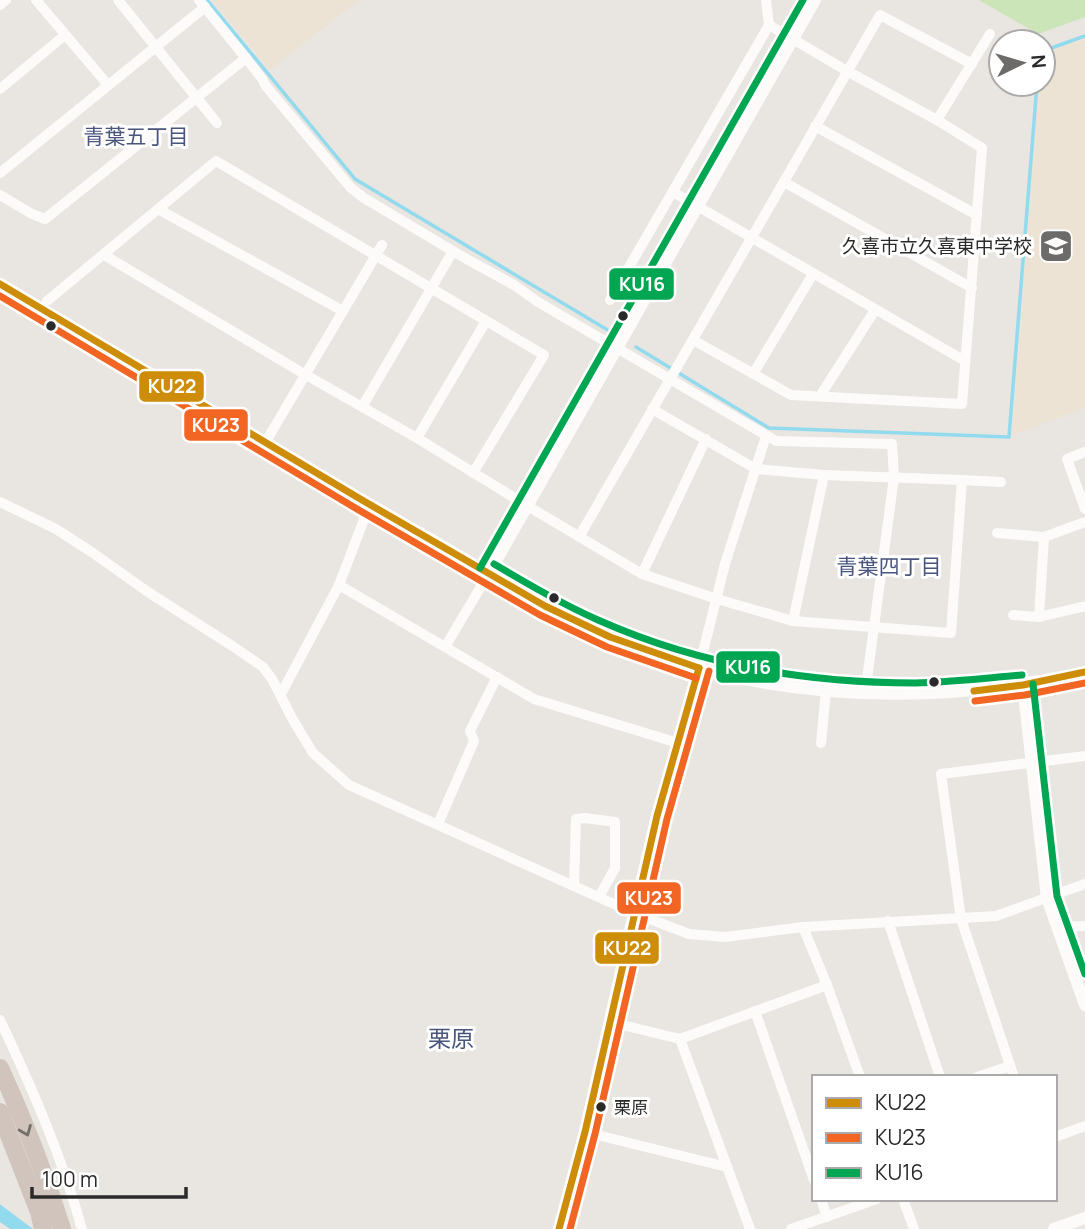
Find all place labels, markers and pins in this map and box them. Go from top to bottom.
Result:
school or university icon: 久喜市立久喜東中学校 [1037,227,1075,265]
place label: 久喜市立久喜東中学校 [842,233,1032,259]
unlabelled marker [616,309,630,323]
unlabelled marker [44,319,58,333]
unlabelled marker [547,591,561,605]
unlabelled marker [927,675,941,689]
place label: 栗原 [614,1096,648,1119]
marker: 栗原 [594,1100,608,1114]

